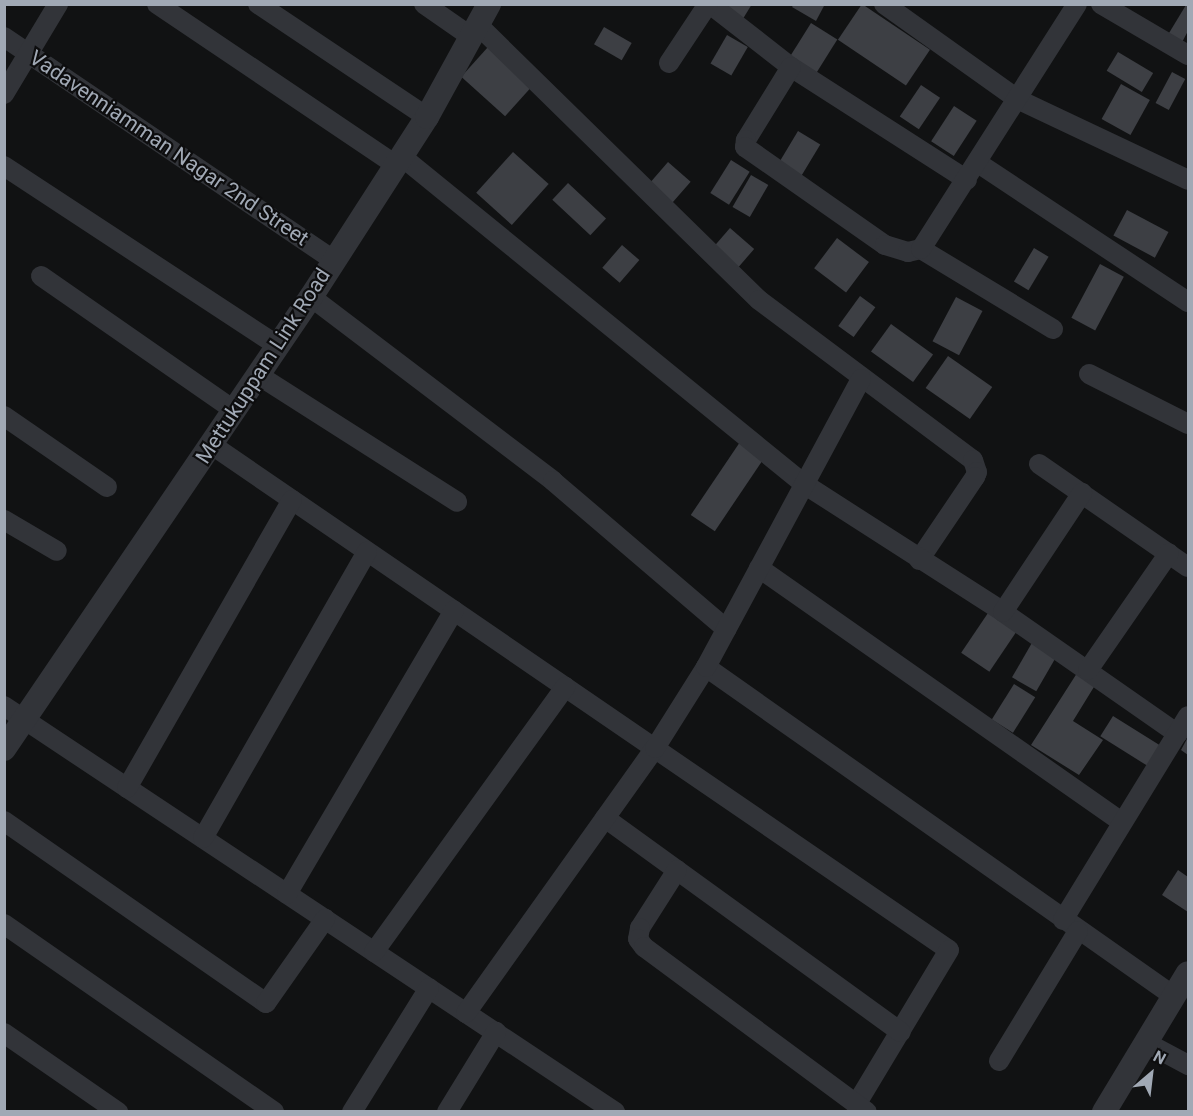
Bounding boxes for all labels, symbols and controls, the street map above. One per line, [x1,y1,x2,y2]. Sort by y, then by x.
street label: Vadavenniamman Nagar 2nd Street [25,45,313,251]
street label: Mettukuppam Link Road [190,264,336,468]
north arrow [1121,1044,1181,1104]
text: N [1150,1047,1169,1069]

